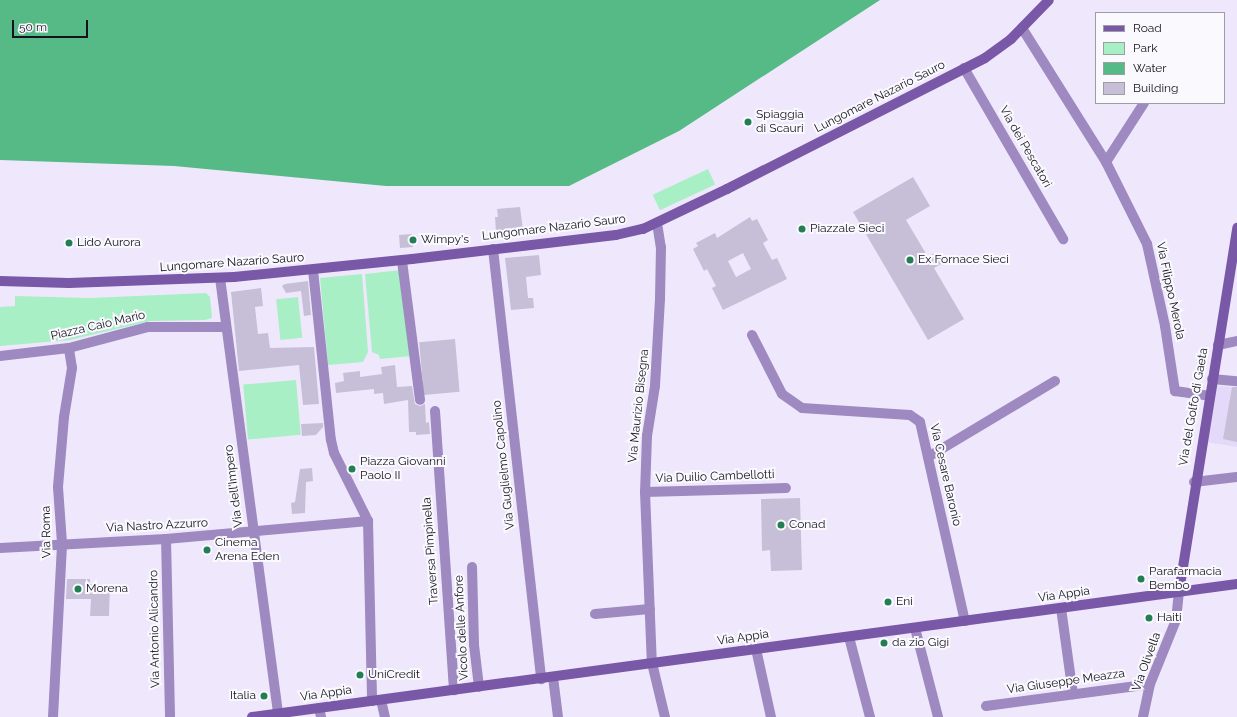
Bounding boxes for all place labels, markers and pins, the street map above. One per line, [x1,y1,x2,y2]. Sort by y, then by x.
place label: Spiaggia di Scauri [756,108,804,136]
marker: Spiaggia di Scauri [743,117,753,127]
place label: Piazzale Sieci [810,222,884,236]
marker: Piazzale Sieci [797,224,807,234]
place label: Wimpy's [421,233,469,247]
marker: Wimpy's [408,235,418,245]
place label: Lido Aurora [77,236,141,250]
marker: Lido Aurora [64,238,74,248]
place label: Ex Fornace Sieci [918,253,1009,267]
marker: Ex Fornace Sieci [905,255,915,265]
place label: Piazza Giovanni Paolo II [360,455,446,483]
marker: Piazza Giovanni Paolo II [347,464,357,474]
place label: Conad [789,518,825,532]
marker: Conad [776,520,786,530]
place label: Cinema Arena Eden [215,536,279,564]
marker: Cinema Arena Eden [202,545,212,555]
place label: Parafarmacia Bembo [1149,565,1222,593]
marker: Parafarmacia Bembo [1136,574,1146,584]
place label: Morena [86,582,128,596]
marker: Morena [73,584,83,594]
place label: Eni [896,595,913,609]
marker: Eni [883,597,893,607]
place label: Haiti [1157,611,1182,625]
marker: Haiti [1144,613,1154,623]
place label: da zio Gigi [892,636,949,650]
marker: da zio Gigi [879,638,889,648]
place label: UniCredit [368,668,420,682]
marker: UniCredit [355,670,365,680]
place label: Italia [230,689,256,703]
marker: Italia [259,691,269,701]

